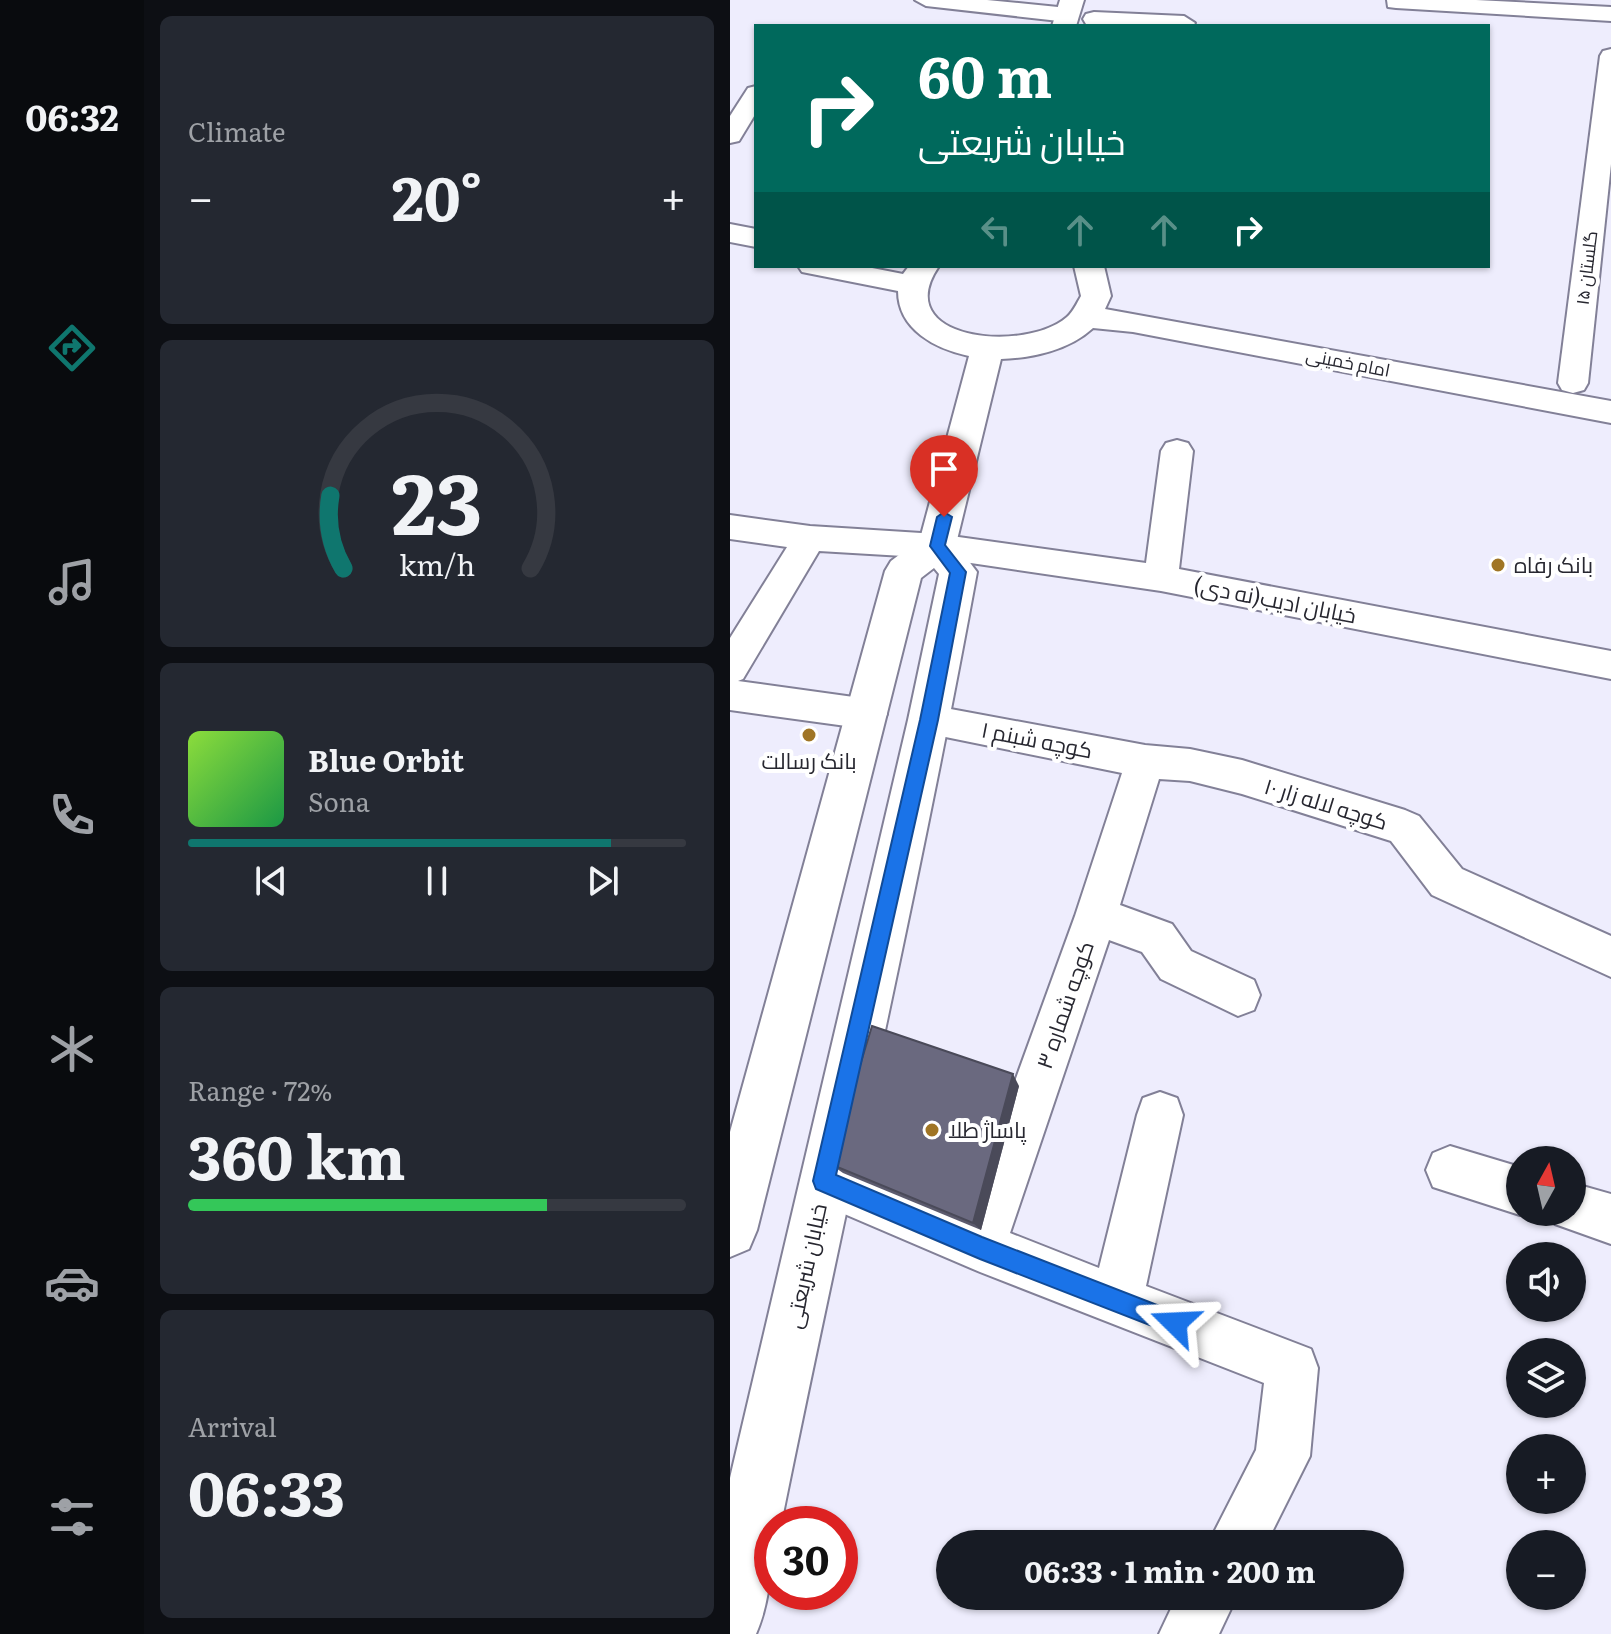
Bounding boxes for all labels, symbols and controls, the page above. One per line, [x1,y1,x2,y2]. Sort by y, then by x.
text: 60 m [918,32,1052,115]
icon: right [786,56,890,160]
text: 06:32 [25,89,119,142]
text: Climate [188,111,286,150]
text: خیابان شریعتی [918,113,1125,166]
text: 20° [392,150,482,239]
text: − [188,162,214,228]
text: + [660,162,686,228]
icon: left [974,208,1018,252]
icon: ahead [1058,208,1102,252]
icon: ahead [1142,208,1186,252]
icon: right [1226,208,1270,252]
street label: گلستان ۱۵ [1568,229,1603,307]
icon: directions [44,320,100,376]
street label: امام خمینی [1304,340,1393,383]
pin [910,435,978,517]
text: 23 [391,437,483,561]
icon: arrive [922,447,966,491]
text: km/h [399,543,475,586]
place label: بانک رفاه [1514,547,1593,580]
icon: music [44,554,100,610]
marker: بانک رفاه [1489,556,1507,574]
street label: خیابان ادیب(نه دی) [1191,567,1359,630]
street label: کوچه شبنم ۱ [979,712,1096,766]
marker: بانک رسالت [800,726,818,744]
text: Blue Orbit [308,737,464,781]
place label: بانک رسالت [761,743,857,776]
street label: کوچه لاله زار ۱۰ [1261,768,1392,837]
text: Sona [308,781,370,820]
icon: phone [44,787,100,843]
icon: previous [249,859,293,903]
icon: pause [415,859,459,903]
icon: next [581,859,625,903]
street label: کوچه شماره ۳ [1026,936,1101,1073]
icon: climate [44,1021,100,1077]
text: Range · 72% [188,1070,332,1109]
text: 360 km [188,1109,405,1198]
place label: پاساژ طلا [948,1112,1026,1145]
marker: پاساژ طلا [923,1121,941,1139]
north arrow [1506,1146,1586,1226]
map controls [1506,1146,1586,1610]
street label: خیابان شریعتی [775,1200,834,1331]
button: sound [1506,1242,1586,1322]
icon: car [44,1255,100,1311]
position arrow [1133,1281,1217,1365]
button: layers [1506,1338,1586,1418]
text: Arrival [188,1406,277,1445]
button: + [1506,1434,1586,1514]
text: 06:33 [188,1445,345,1534]
icon: filters [44,1489,100,1545]
speed limit sign: 30 [754,1506,858,1610]
button: − [1506,1530,1586,1610]
text: 06:33 · 1 min · 200 m [1024,1548,1316,1592]

